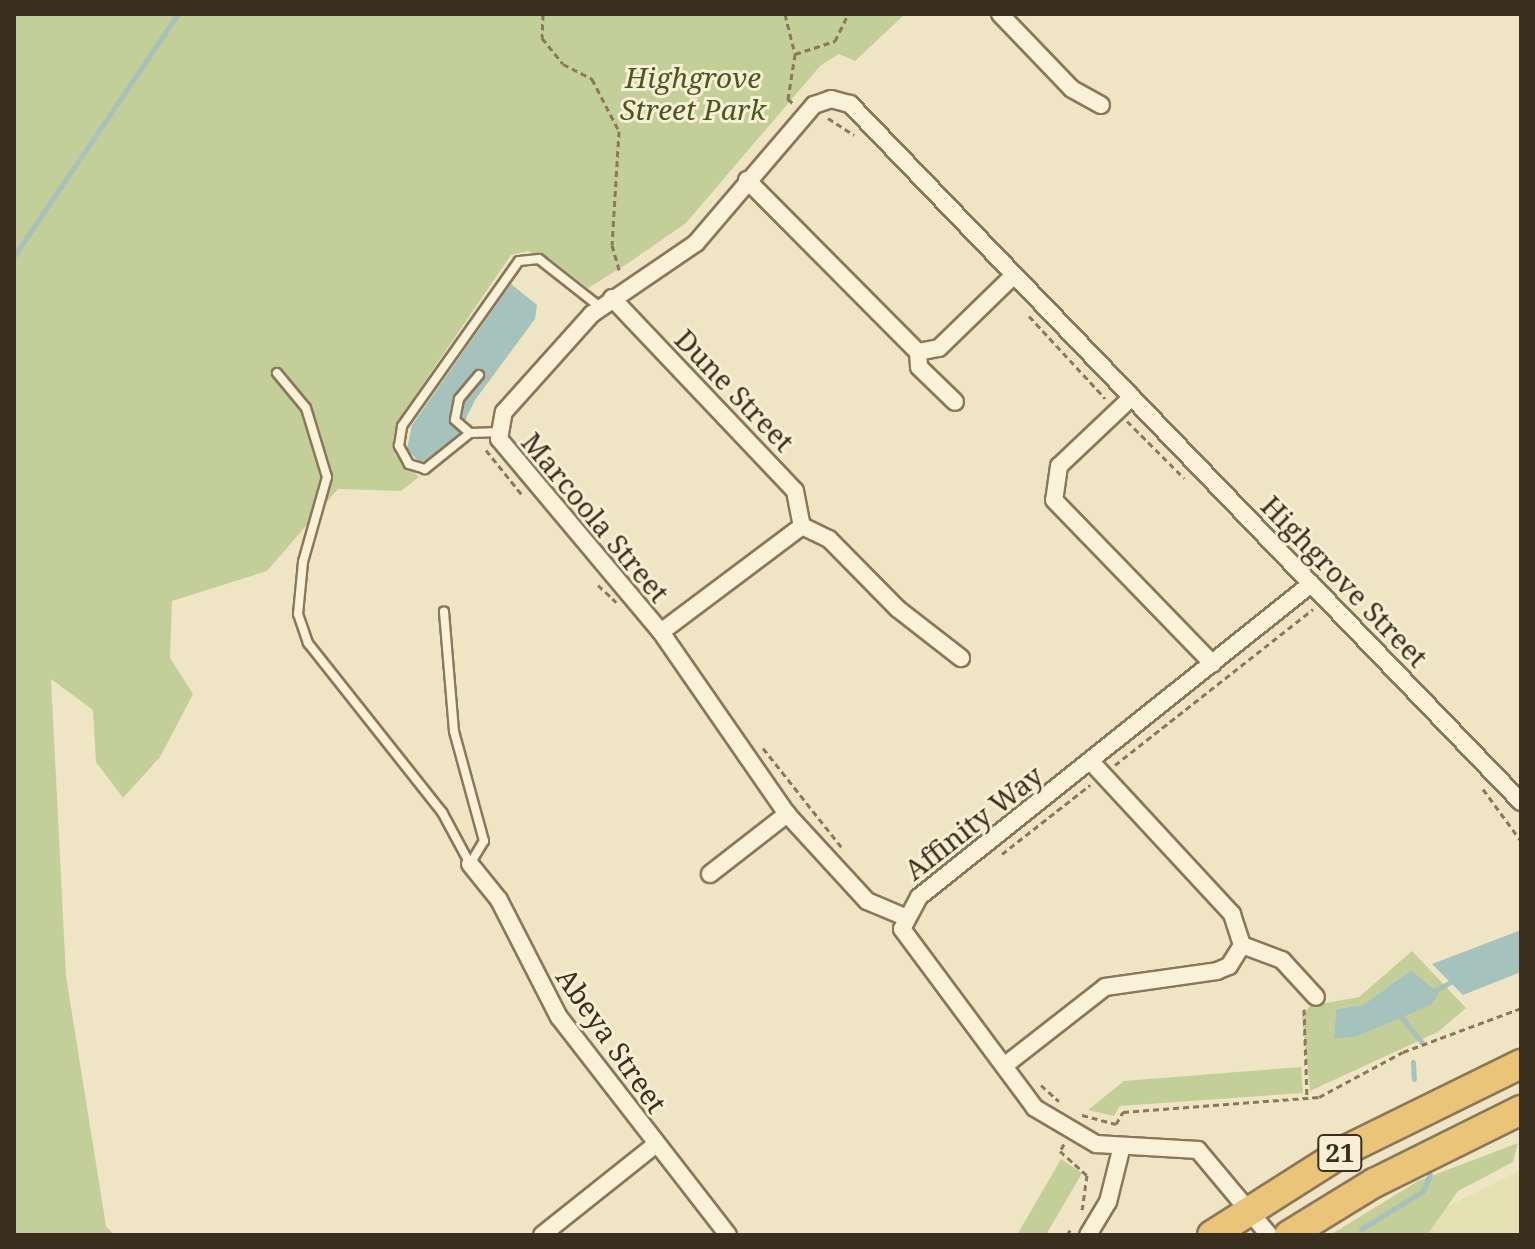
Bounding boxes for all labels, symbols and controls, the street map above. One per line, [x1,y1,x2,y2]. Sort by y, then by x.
park label: Highgrove Street Park [620,60,766,126]
street label: Dune Street [669,322,801,458]
street label: Marcoola Street [515,425,677,609]
street label: Highgrove Street [1255,488,1435,674]
street label: Affinity Way [897,758,1049,886]
street label: Abeya Street [550,961,674,1119]
road number: 21 [1316,1131,1364,1175]

